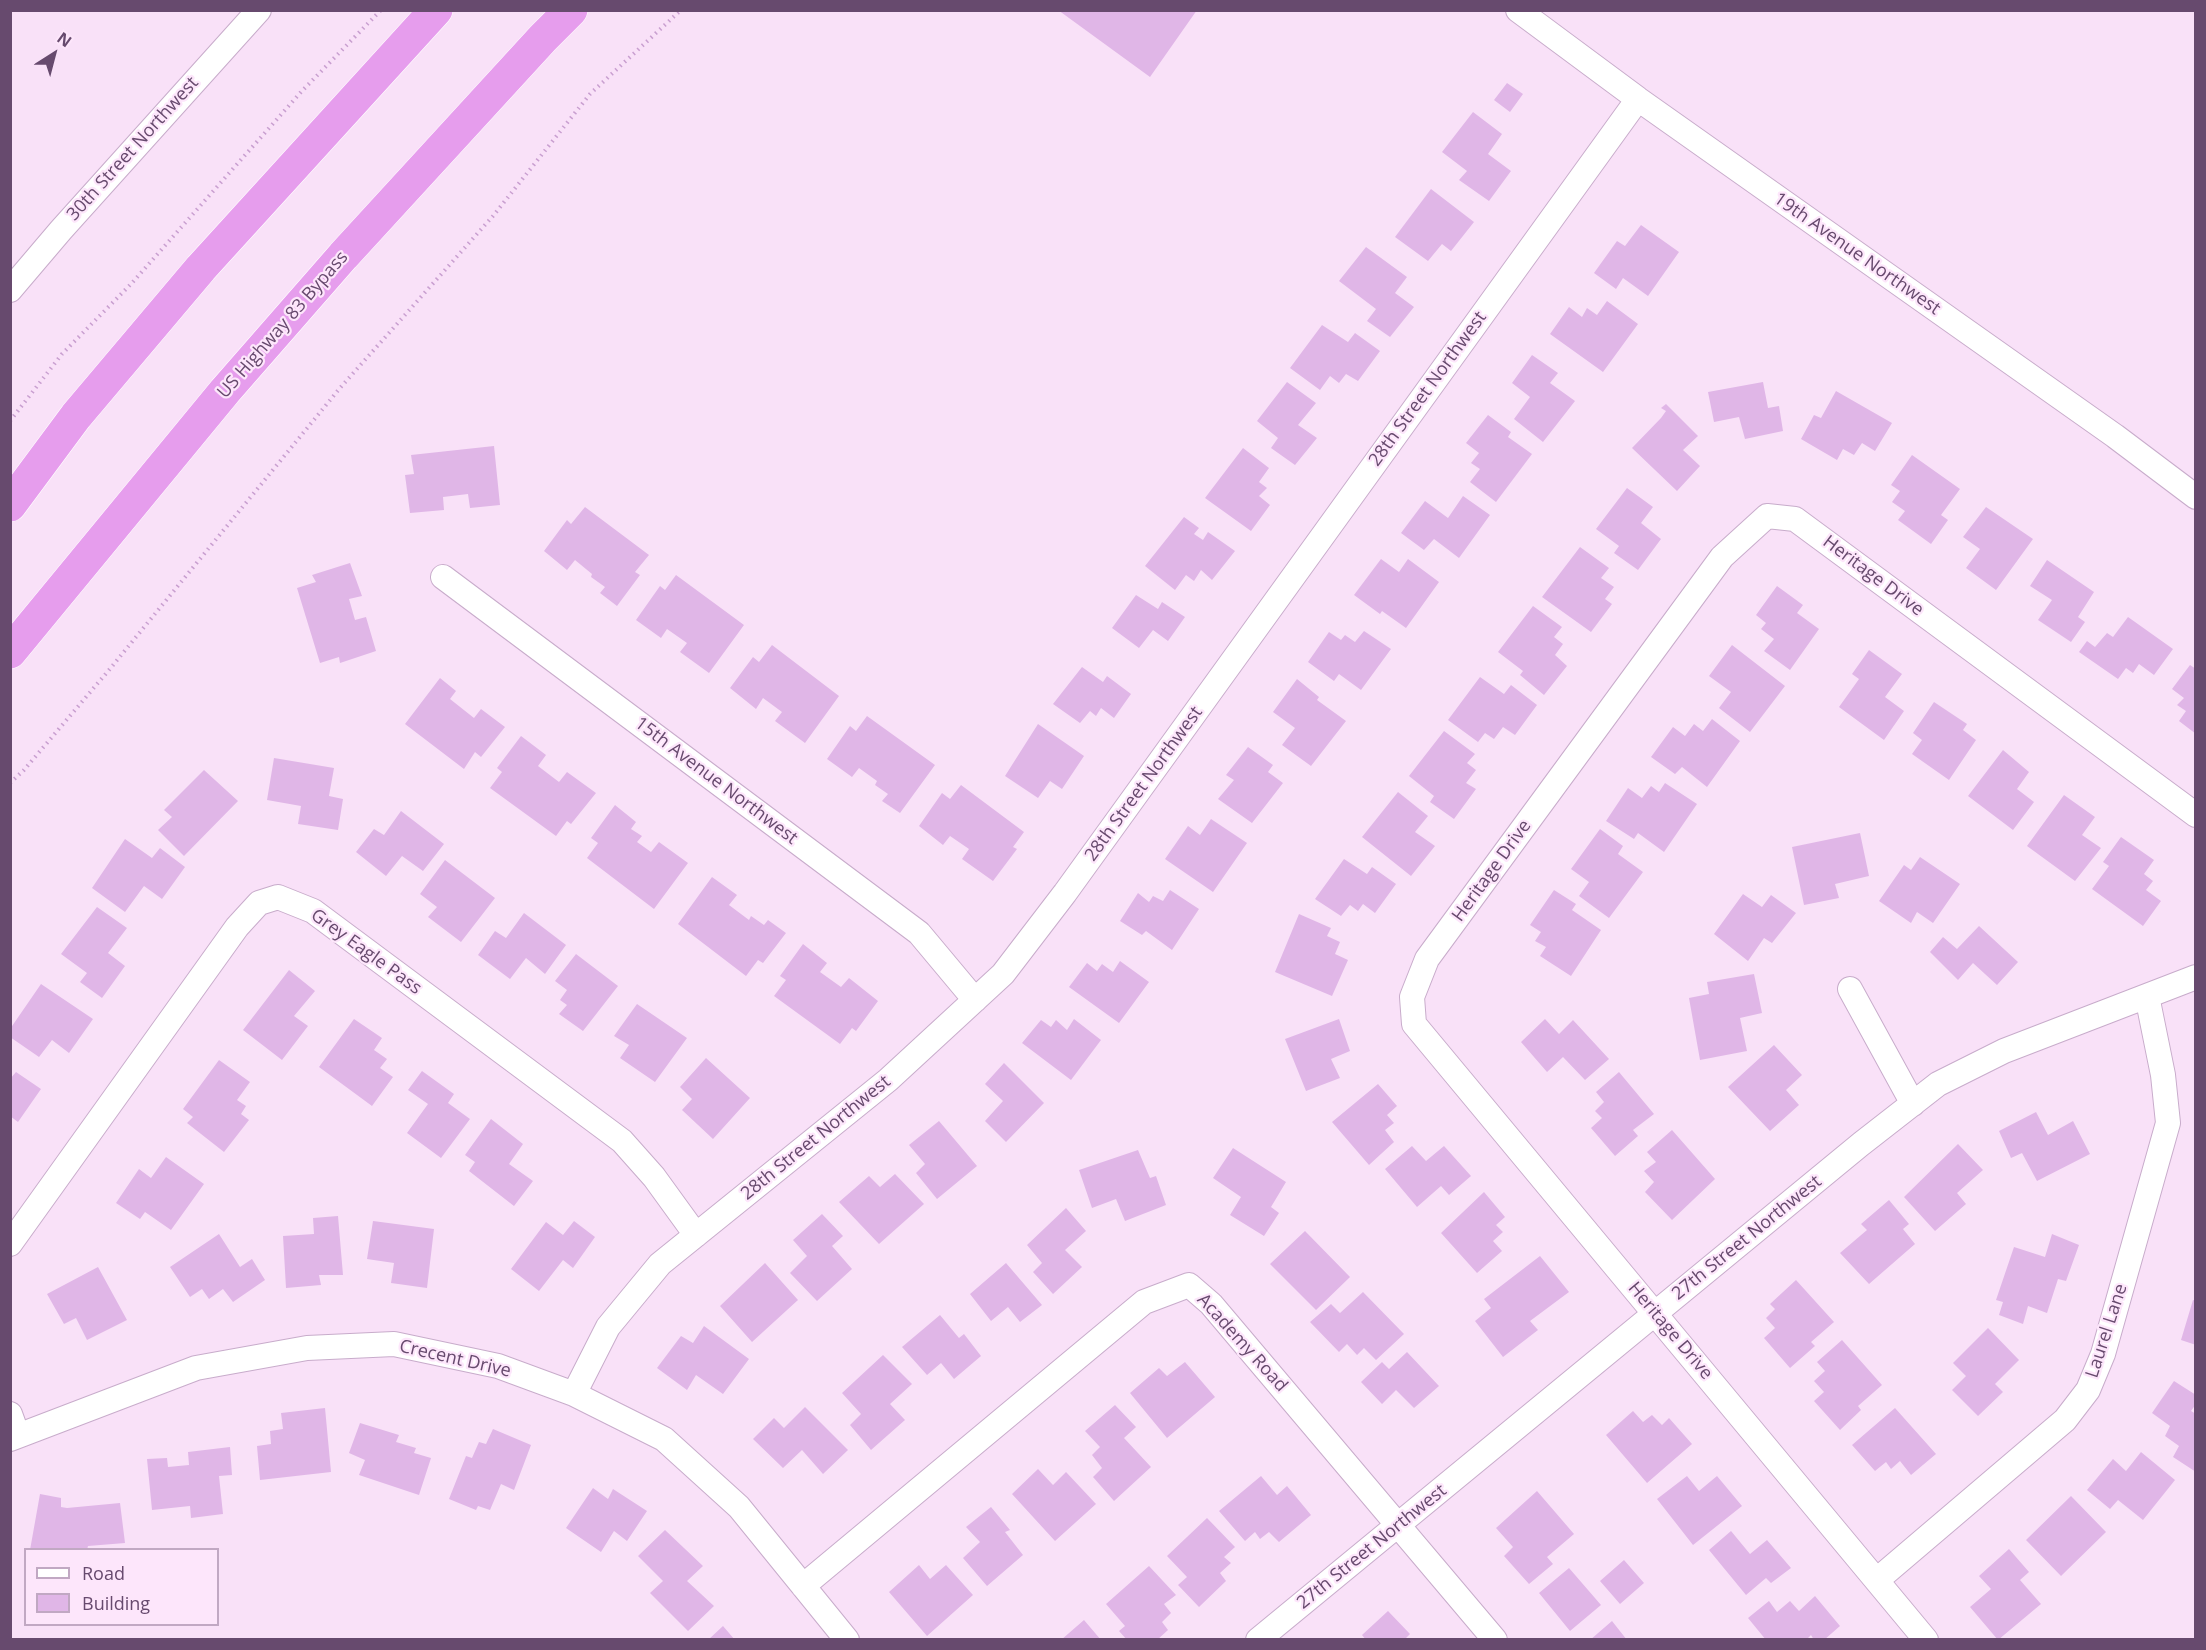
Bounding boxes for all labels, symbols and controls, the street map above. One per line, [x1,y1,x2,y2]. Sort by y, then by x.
north arrow [24,24,84,84]
text: N [53,27,76,52]
street label: 30th Street Northwest [63,73,203,225]
street label: 19th Avenue Northwest [1770,188,1944,320]
street label: US Highway 83 Bypass [213,247,353,403]
street label: 28th Street Northwest [1365,307,1491,471]
street label: Heritage Drive [1818,531,1928,621]
street label: 28th Street Northwest [1081,702,1207,866]
street label: 15th Avenue Northwest [630,713,802,849]
street label: Heritage Drive [1448,816,1536,926]
street label: Grey Eagle Pass [307,905,425,999]
street label: 28th Street Northwest [737,1071,895,1205]
street label: 27th Street Northwest [1668,1171,1826,1305]
street label: Heritage Drive [1623,1278,1717,1384]
street label: Laurel Lane [2082,1281,2132,1381]
street label: Academy Road [1192,1290,1292,1396]
street label: Crecent Drive [397,1336,513,1382]
street label: 27th Street Northwest [1293,1480,1451,1614]
legend [24,1548,219,1626]
text: Road [82,1561,125,1585]
text: Building [82,1591,150,1615]

